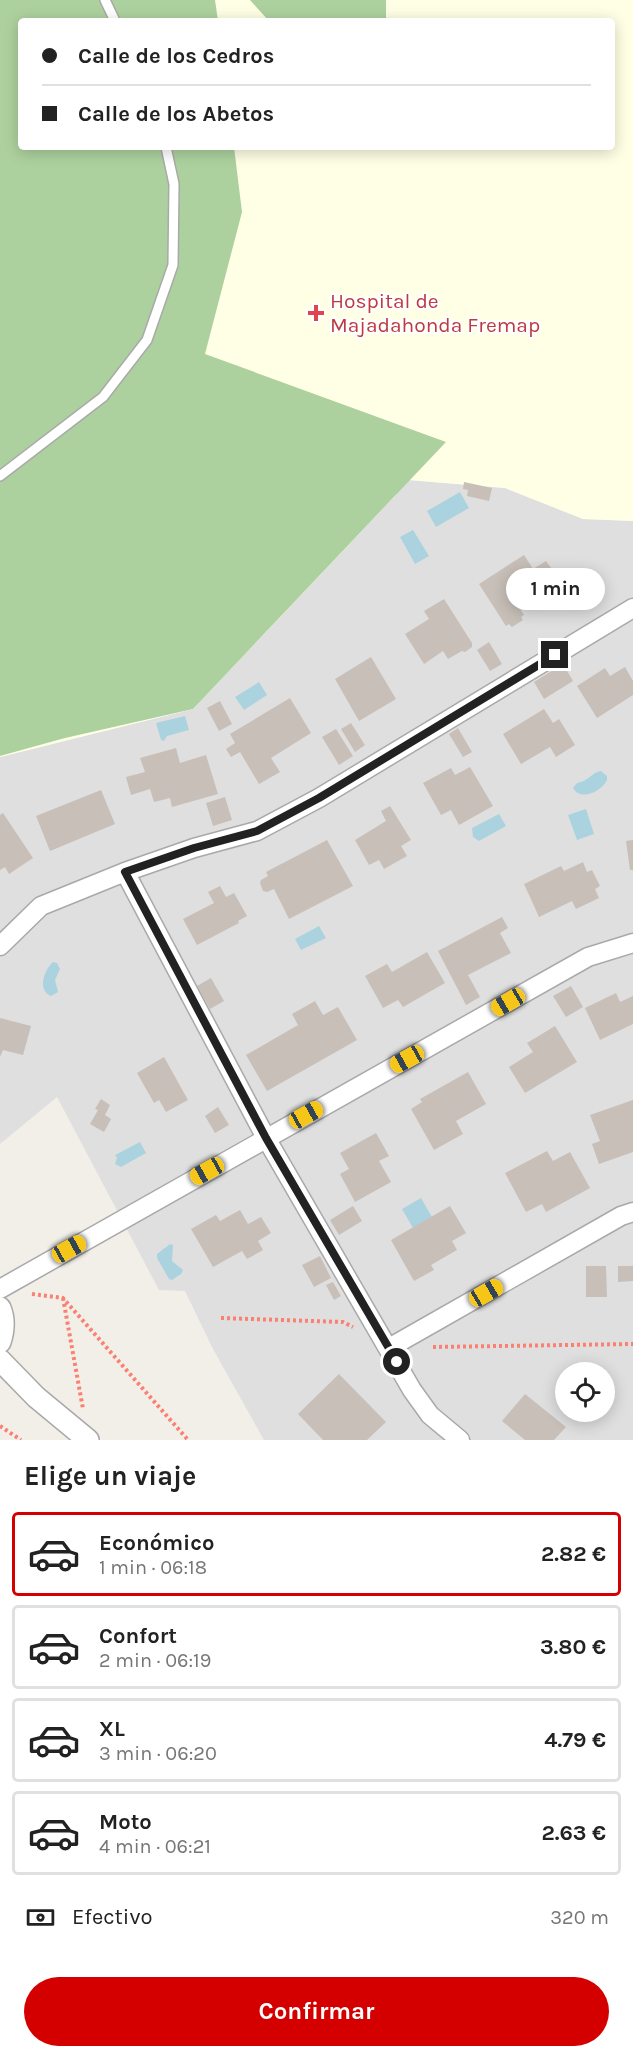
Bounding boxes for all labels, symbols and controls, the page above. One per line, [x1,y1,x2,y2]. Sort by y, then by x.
text: Calle de los Cedros [78,43,274,69]
text: Calle de los Abetos [78,101,274,127]
place label: Hospital de Majadahonda Fremap [330,289,540,337]
marker: Hospital de Majadahonda Fremap [307,304,325,322]
callout: 1 min [506,568,604,610]
text: 1 min [530,577,581,600]
route end [541,641,568,668]
car [488,985,528,1019]
car [387,1042,427,1076]
car [286,1098,326,1132]
car [187,1154,227,1188]
car [49,1232,89,1266]
car [466,1276,506,1310]
route start [383,1348,410,1375]
map controls [555,1362,615,1422]
button: locate [555,1362,615,1422]
text: Elige un viaje [24,1460,196,1492]
icon: car [27,1527,81,1581]
text: Económico [99,1530,214,1556]
text: 2.82 € [541,1541,606,1567]
text: 1 min · 06:18 [99,1556,207,1579]
icon: car [27,1620,81,1674]
text: Confort [99,1623,177,1649]
text: 3.80 € [540,1634,606,1660]
text: 2 min · 06:19 [99,1649,211,1672]
icon: car [27,1713,81,1767]
text: XL [99,1716,125,1742]
text: 4.79 € [544,1727,606,1753]
text: 3 min · 06:20 [99,1742,217,1765]
icon: car [27,1806,81,1860]
text: Moto [99,1809,152,1835]
text: 2.63 € [541,1820,606,1846]
text: 4 min · 06:21 [99,1835,211,1858]
icon: cash [24,1901,57,1934]
text: Efectivo [72,1904,152,1930]
text: 320 m [550,1906,609,1929]
button: Confirmar [24,1977,609,2046]

